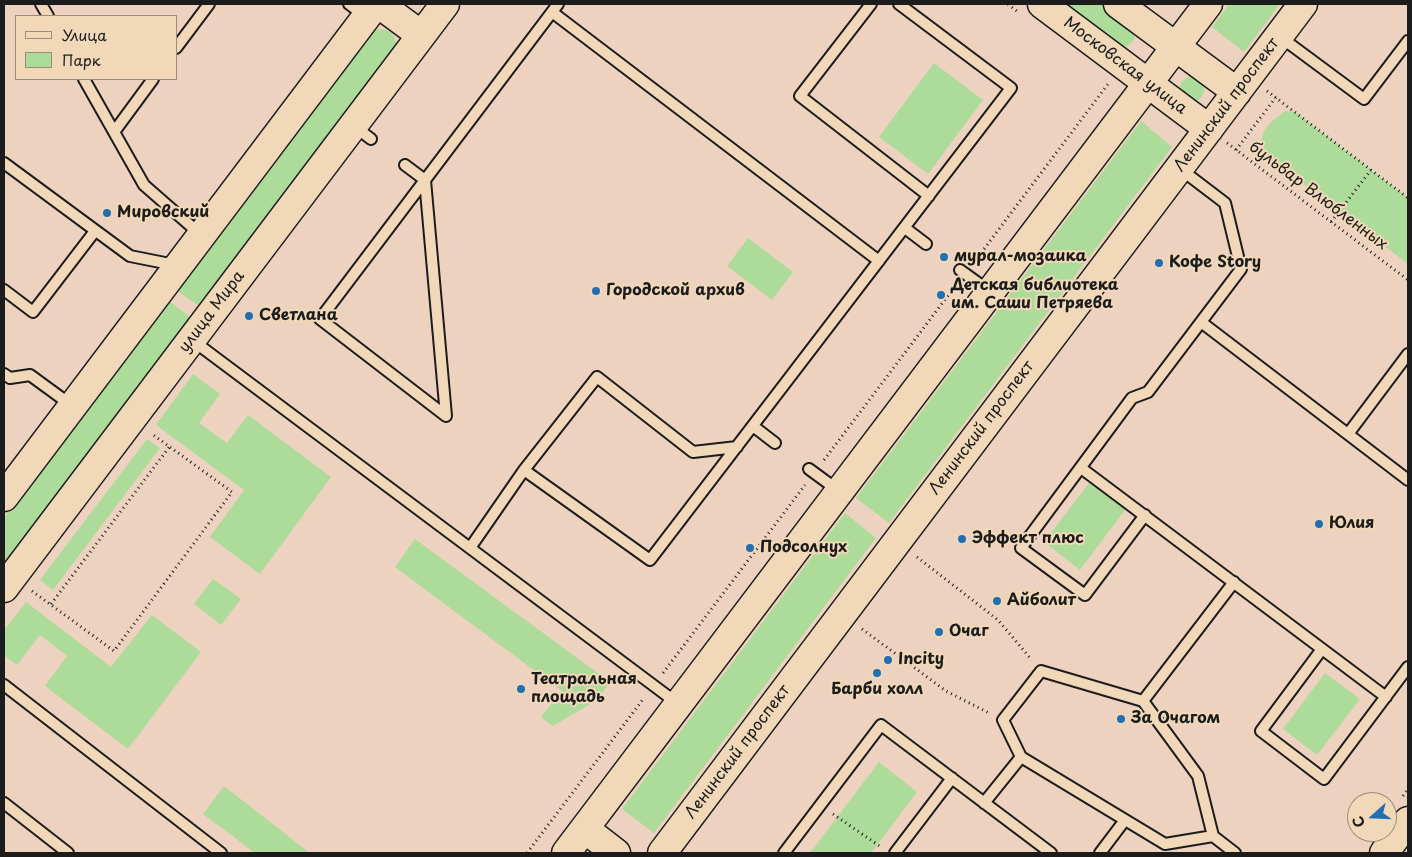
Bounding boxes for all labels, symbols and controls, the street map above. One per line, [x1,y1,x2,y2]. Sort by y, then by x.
street label: Московская улица [1060,13,1190,119]
legend [15,15,178,80]
text: Улица [62,23,107,46]
street label: Ленинский проспект [1170,34,1284,176]
text: Парк [62,48,101,71]
street label: бульвар Влюбленных [1245,138,1391,254]
place label: Мировский [117,203,209,223]
marker: Мировский [101,207,113,219]
place label: мурал-мозаика [954,247,1087,267]
marker: мурал-мозаика [938,251,950,263]
place label: Кофе Story [1169,253,1261,273]
marker: Кофе Story [1153,257,1165,269]
street label: улица Мира [175,267,249,357]
place label: Детская библиотека им. Саши Петряева [951,276,1119,314]
place label: Городской архив [606,281,745,301]
marker: Городской архив [590,285,602,297]
marker: Детская библиотека им. Саши Петряева [935,289,947,301]
place label: Светлана [259,306,338,326]
marker: Светлана [243,310,255,322]
street label: Ленинский проспект [925,357,1039,499]
place label: Юлия [1329,514,1374,534]
marker: Юлия [1313,518,1325,530]
place label: Эффект плюс [972,529,1084,549]
marker: Эффект плюс [956,533,968,545]
place label: Подсолнух [760,538,847,558]
marker: Подсолнух [744,542,756,554]
place label: Айболит [1007,591,1076,611]
marker: Айболит [991,595,1003,607]
place label: Очаг [949,622,989,642]
marker: Очаг [933,626,945,638]
place label: Incity [898,650,944,670]
marker: Incity [882,654,894,666]
marker: Барби холл [871,667,883,679]
place label: Театральная площадь [531,670,637,708]
place label: Барби холл [831,680,923,700]
street label: Ленинский проспект [681,681,795,823]
marker: Театральная площадь [515,683,527,695]
place label: За Очагом [1131,709,1220,729]
marker: За Очагом [1115,713,1127,725]
north arrow [1347,792,1397,842]
text: С [1347,813,1370,830]

